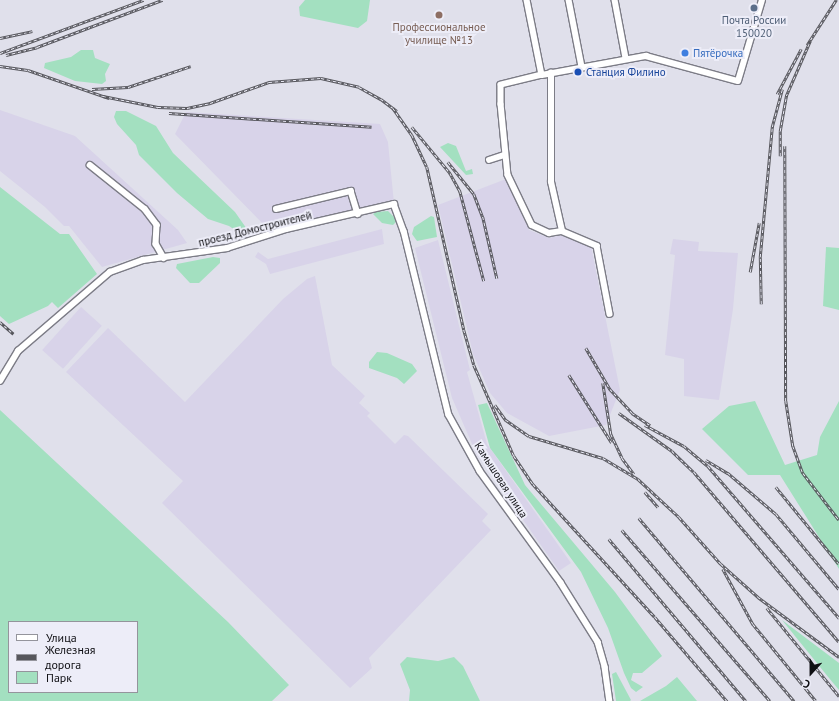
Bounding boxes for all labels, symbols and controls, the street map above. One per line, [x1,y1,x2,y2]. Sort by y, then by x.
marker: Почта России 150020 [749,3,759,13]
marker: Профессиональное училище №13 [434,10,444,20]
place label: Почта России 150020 [722,14,786,40]
place label: Профессиональное училище №13 [392,21,486,47]
place label: Пятёрочка [693,46,743,60]
marker: Пятёрочка [680,48,690,58]
place label: Станция Филино [586,65,666,79]
marker: Станция Филино [573,67,583,77]
street label: проезд Домостроителей [197,208,313,250]
street label: Камышовая улица [472,440,530,520]
legend [8,621,138,693]
text: Улица [46,630,77,645]
text: Железная дорога [45,642,96,672]
north arrow [791,653,831,693]
text: Парк [46,670,72,685]
text: С [801,677,812,692]

